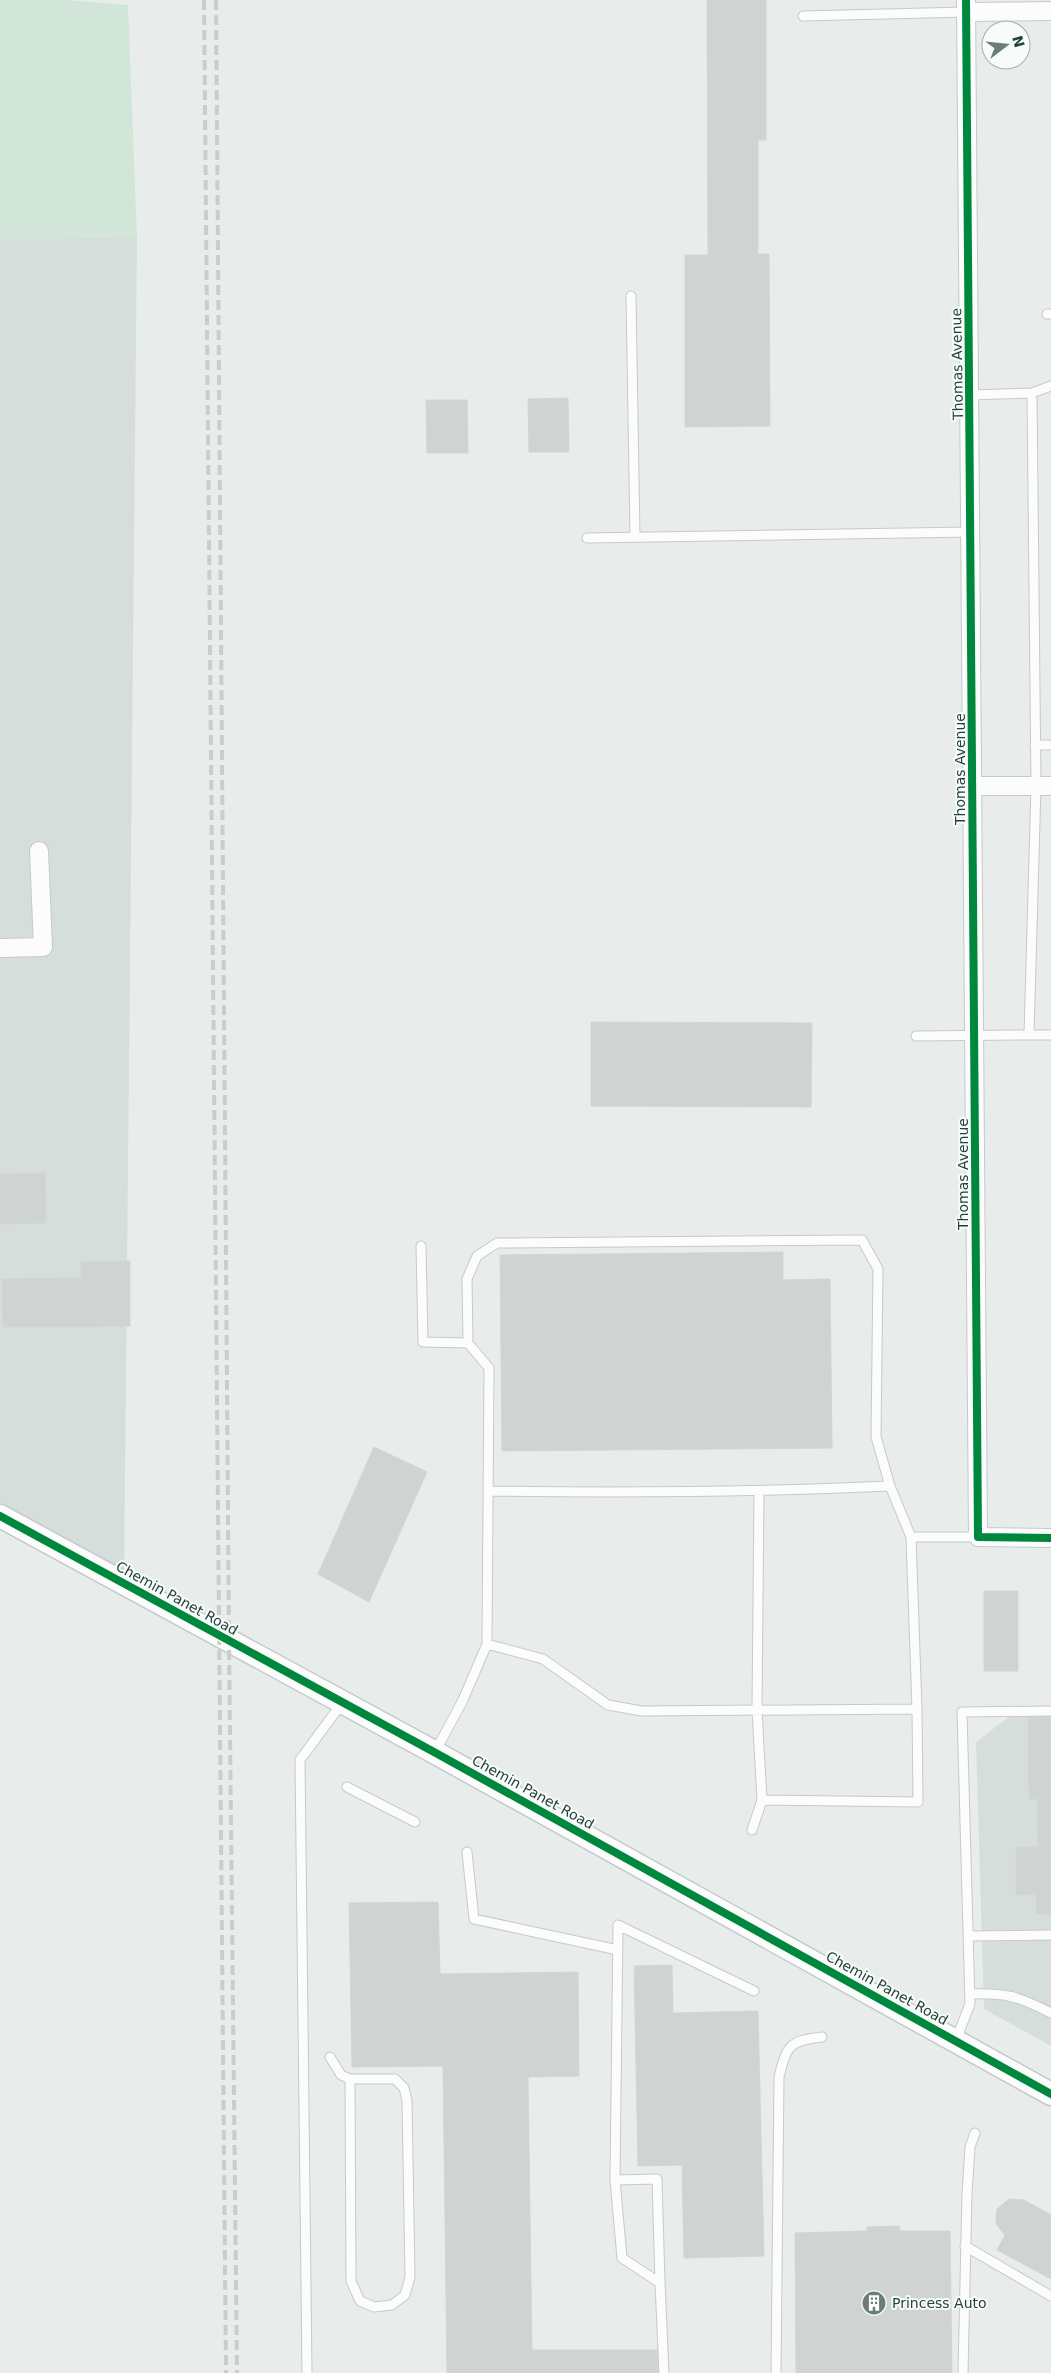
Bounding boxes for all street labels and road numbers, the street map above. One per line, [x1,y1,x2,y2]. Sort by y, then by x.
street label: Thomas Avenue [948,308,966,421]
street label: Thomas Avenue [952,713,968,826]
street label: Thomas Avenue [955,1118,971,1231]
street label: Chemin Panet Road [113,1558,241,1638]
street label: Chemin Panet Road [469,1752,597,1832]
street label: Chemin Panet Road [823,1948,951,2028]

